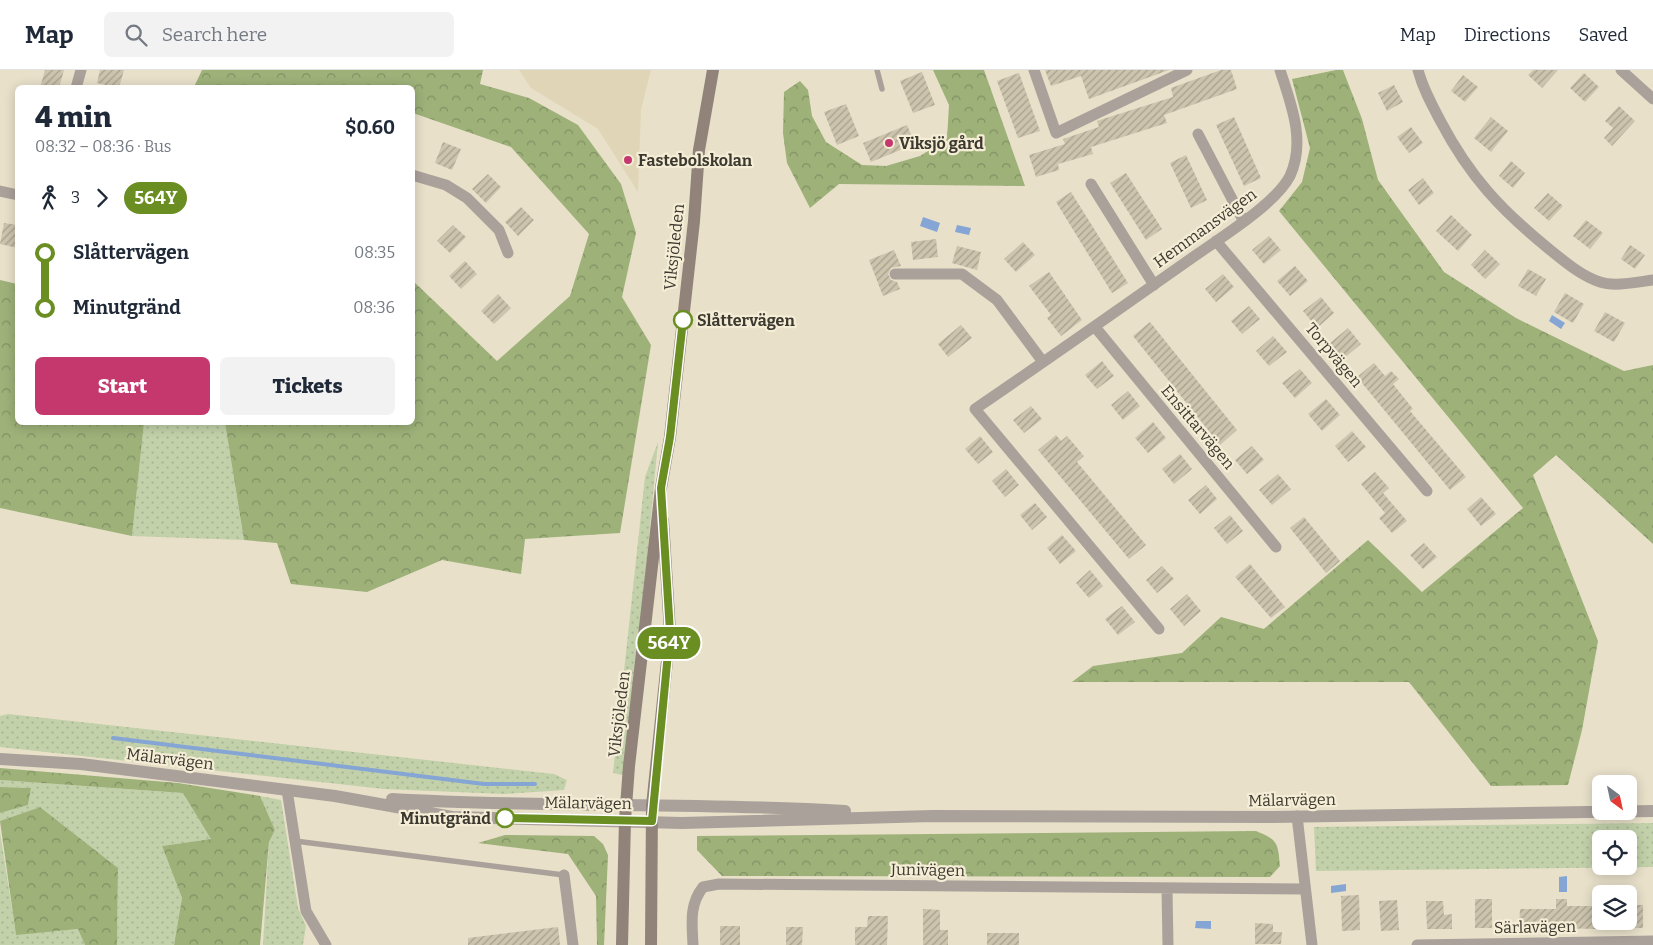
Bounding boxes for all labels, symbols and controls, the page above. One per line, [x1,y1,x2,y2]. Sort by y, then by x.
search box [104,12,454,57]
text: Map [25,21,74,49]
icon: search [122,21,150,49]
text: Search here [162,23,267,46]
text: Map [1400,24,1436,46]
text: Directions [1464,24,1551,46]
text: Saved [1579,24,1628,46]
text: 4 min [35,101,111,134]
text: $0.60 [345,116,395,139]
place label: Viksjö gård [899,134,984,153]
text: 08:32 – 08:36 · Bus [35,137,172,156]
marker: Viksjö gård [883,137,895,149]
place label: Fastebolskolan [638,151,753,170]
marker: Fastebolskolan [622,154,634,166]
icon: walk [35,184,63,212]
icon: forward [88,184,116,212]
street label: Hemmansvägen [1150,184,1260,272]
text: 564Y [134,187,177,209]
text: 3 [71,188,80,207]
street label: Viksjöleden [660,203,688,291]
text: Slåttervägen [73,241,189,264]
text: 08:35 [354,243,395,262]
text: Minutgränd [73,296,181,319]
text: 08:36 [353,298,395,317]
marker: Slåttervägen [673,310,693,330]
place label: Slåttervägen [697,311,795,330]
street label: Torpvägen [1302,319,1366,391]
button: Start [35,357,210,415]
button: Tickets [220,357,395,415]
street label: Ensittarvägen [1157,381,1239,473]
line badge: 564Y [634,627,704,659]
text: 564Y [647,632,691,654]
street label: Viksjöleden [604,670,634,758]
street label: Mälarvägen [125,744,215,774]
north arrow [1592,775,1638,820]
map controls [1592,775,1637,930]
street label: Mälarvägen [1248,790,1336,810]
street label: Mälarvägen [544,793,632,813]
marker: Minutgränd [495,808,515,828]
place label: Minutgränd [400,809,491,828]
button: locate [1592,830,1637,875]
street label: Junivägen [890,860,965,880]
button: layers [1592,885,1637,930]
street label: Särlavägen [1494,917,1576,937]

